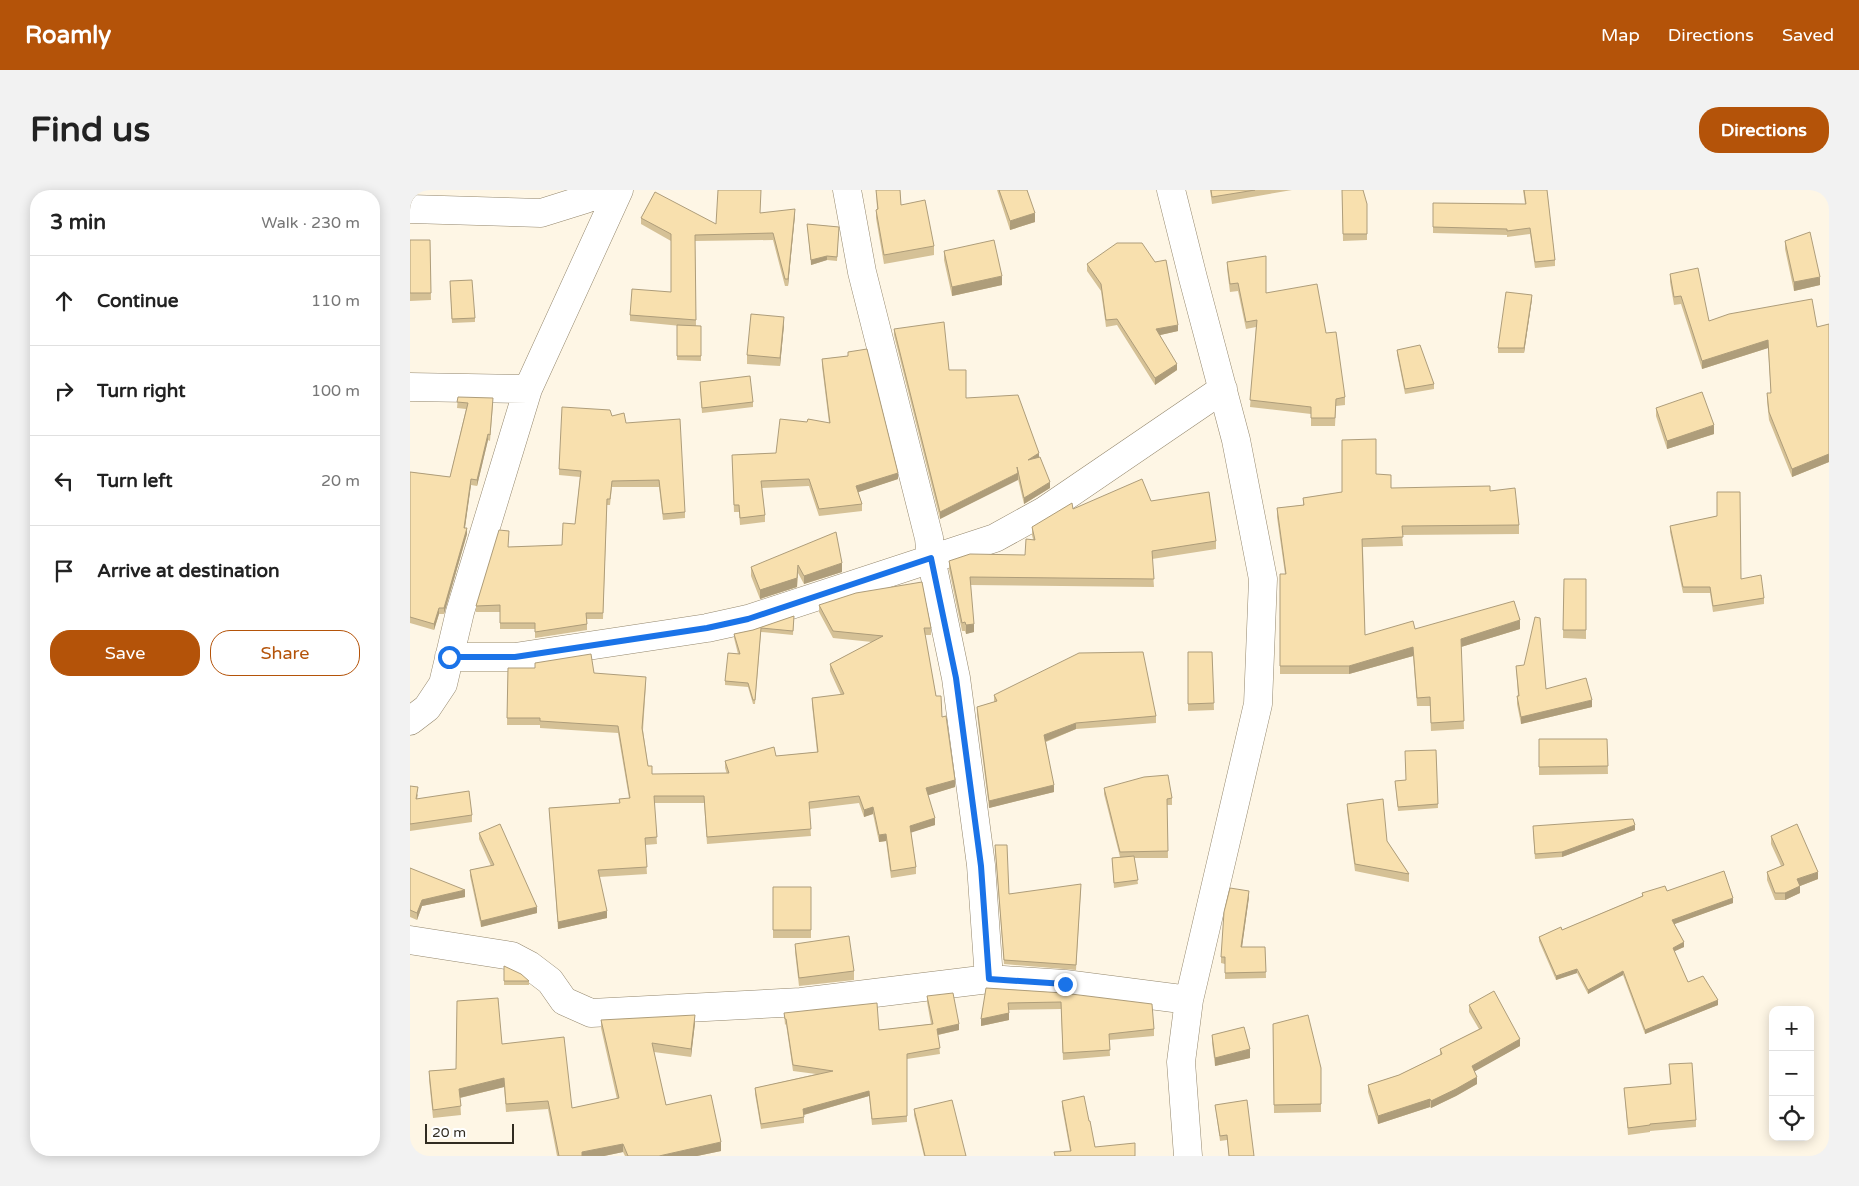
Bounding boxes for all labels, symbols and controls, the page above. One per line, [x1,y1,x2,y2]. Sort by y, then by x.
text: Roamly [25,21,111,50]
text: Map [1601,24,1640,46]
text: Directions [1668,24,1754,46]
text: Saved [1782,24,1834,46]
button: Directions [1699,107,1829,153]
text: Find us [30,109,150,151]
text: 3 min [50,210,106,235]
text: Walk · 230 m [261,213,360,233]
icon: ahead [50,287,78,315]
text: Continue [97,290,179,312]
text: 110 m [311,291,360,311]
icon: right [50,377,78,405]
text: Turn right [97,380,185,402]
text: 100 m [311,381,360,401]
icon: left [50,467,78,495]
text: Turn left [97,470,173,492]
text: 20 m [321,471,360,491]
icon: arrive [50,557,78,585]
text: Arrive at destination [97,560,280,582]
button: Save [50,630,200,676]
button: Share [210,630,360,676]
route start [438,646,461,669]
route end [1054,973,1077,996]
map controls [1769,1006,1814,1141]
button: + [1769,1006,1814,1051]
button: − [1769,1051,1814,1096]
button: locate [1769,1096,1814,1141]
scale bar [425,1121,514,1144]
text: 20 m [432,1124,466,1141]

